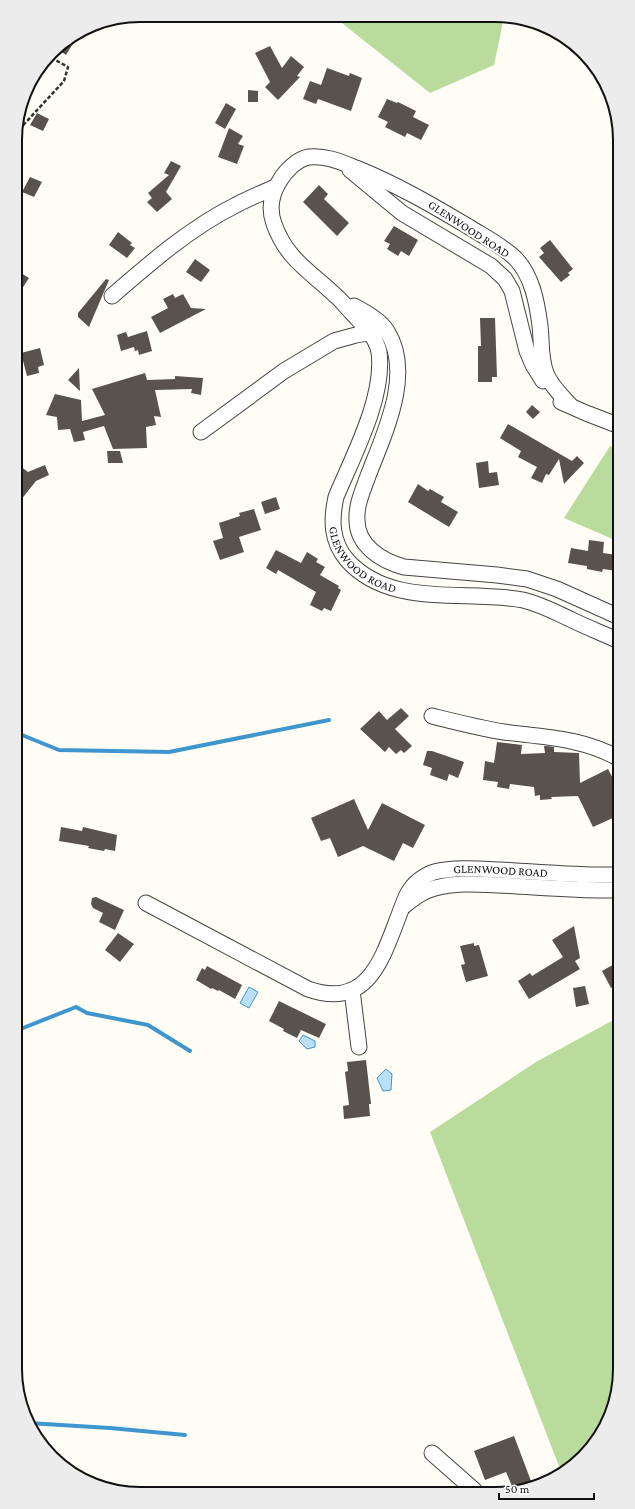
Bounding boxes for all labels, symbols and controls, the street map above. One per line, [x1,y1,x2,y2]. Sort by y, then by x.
street label: GLENWOOD ROAD [426,197,512,261]
street label: GLENWOOD ROAD [326,526,398,596]
street label: GLENWOOD ROAD [453,862,548,880]
scale bar [499,1475,594,1501]
text: 50 m [505,1482,530,1496]

